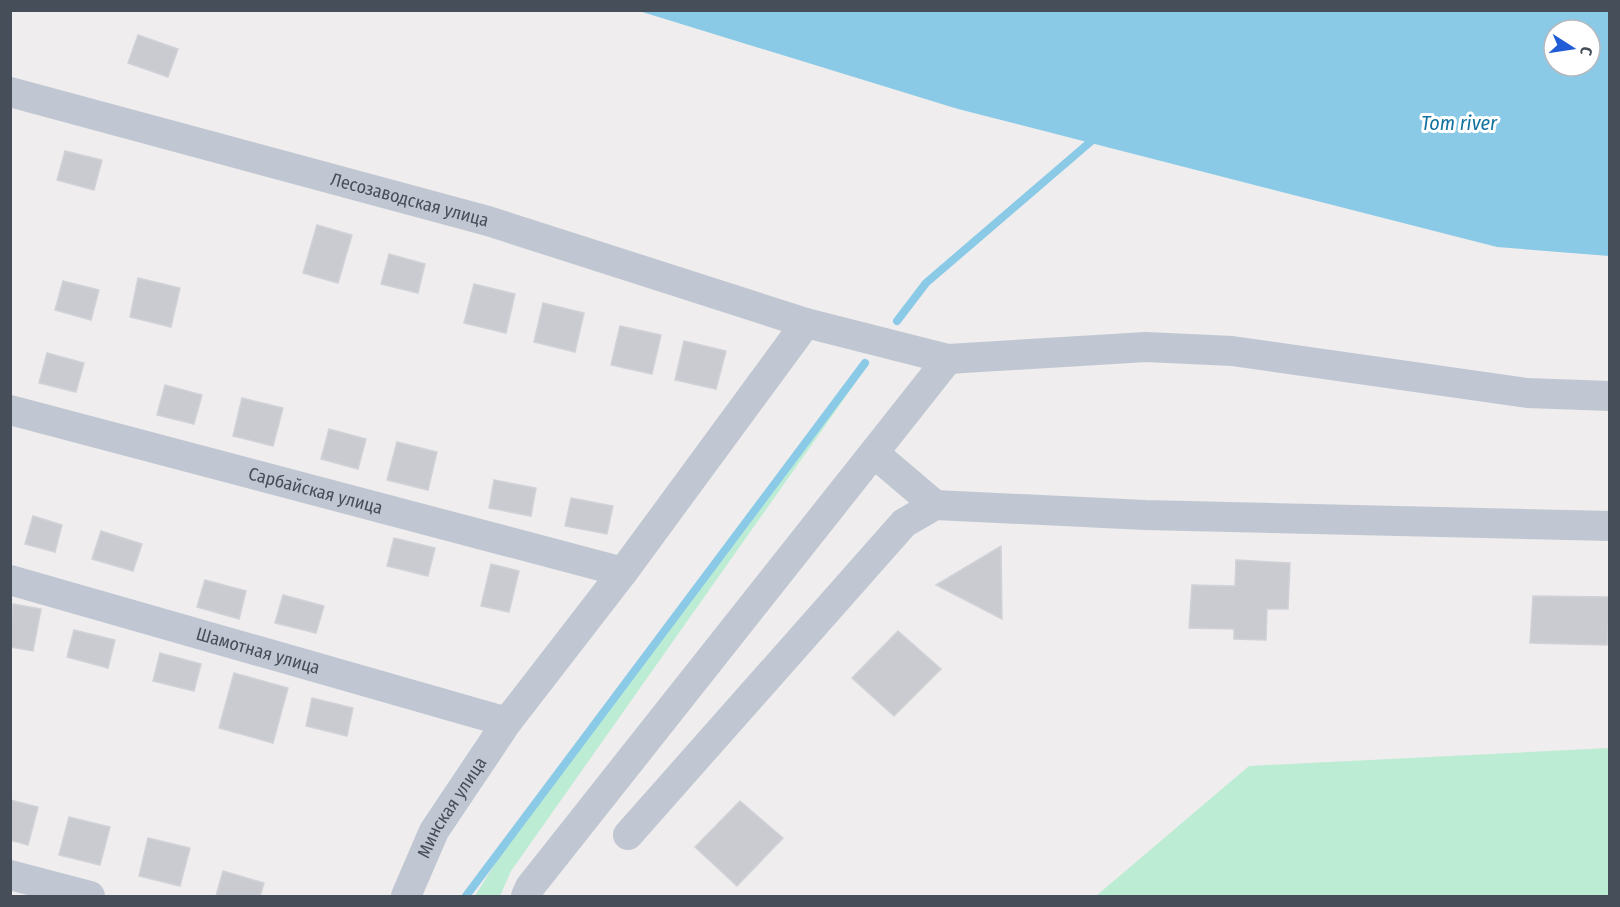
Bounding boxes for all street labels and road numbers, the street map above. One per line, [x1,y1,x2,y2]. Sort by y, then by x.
street label: Лесозаводская улица [328,168,491,232]
street label: Сарбайская улица [246,462,385,519]
street label: Шамотная улица [194,623,323,679]
street label: Минская улица [413,753,492,861]

